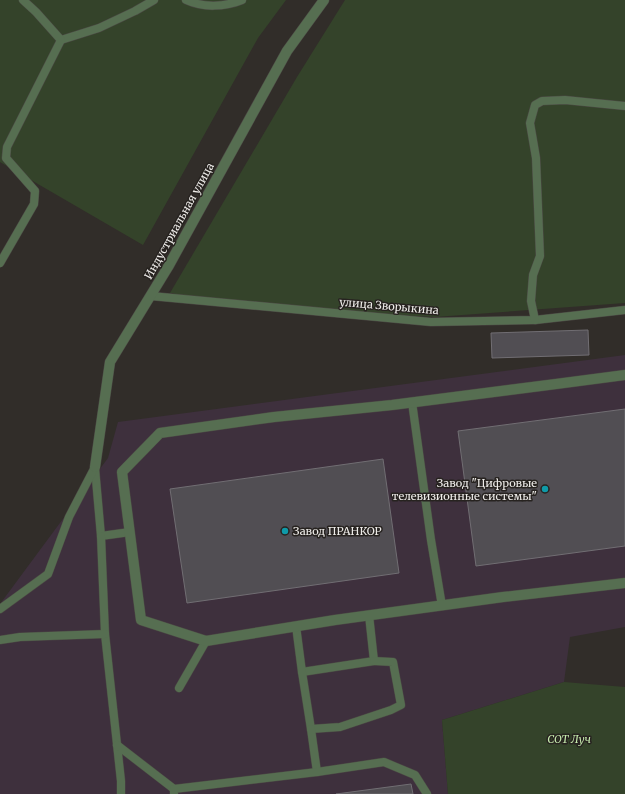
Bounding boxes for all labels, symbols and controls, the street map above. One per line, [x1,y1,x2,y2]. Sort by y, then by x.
street label: Индустриальная улица [141,160,217,282]
street label: улица Зворыкина [339,295,439,317]
place label: Завод "Цифровые телевизионные системы" [392,476,537,503]
marker: Завод "Цифровые телевизионные системы" [540,484,550,494]
place label: Завод ПРАНКОР [293,524,382,538]
marker: Завод ПРАНКОР [280,526,290,536]
park label: СОТ Луч [547,732,591,746]

